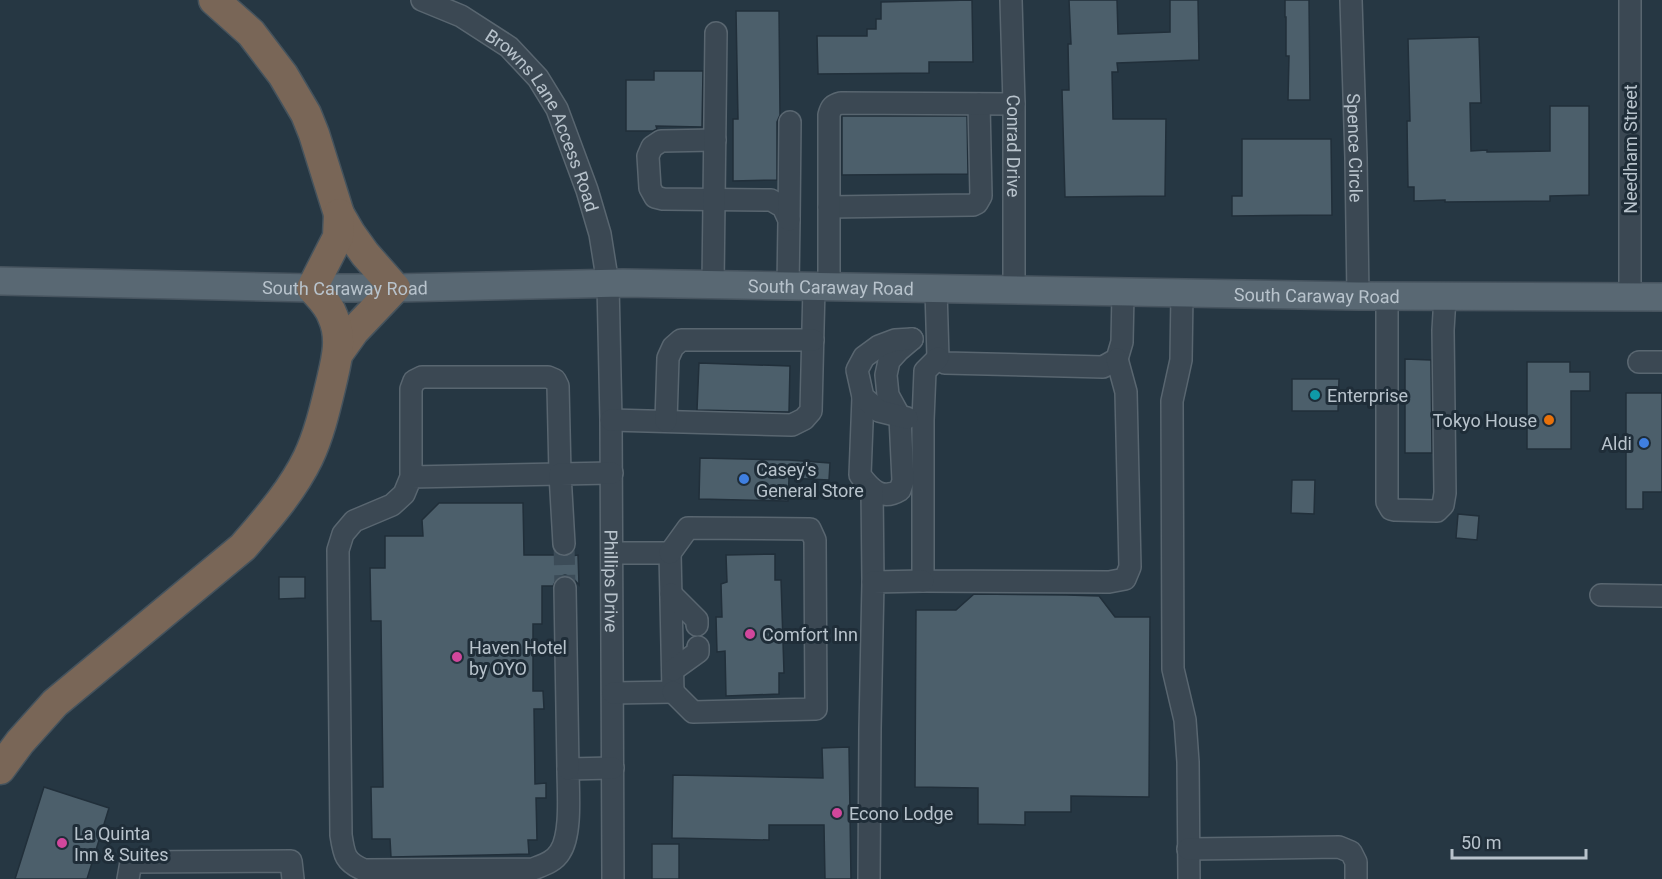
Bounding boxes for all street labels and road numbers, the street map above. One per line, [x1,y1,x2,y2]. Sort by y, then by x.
street label: Browns Lane Access Road [482,24,603,214]
street label: Needham Street [1620,84,1641,214]
street label: Spence Circle [1343,93,1367,203]
street label: Conrad Drive [1003,94,1025,197]
street label: South Caraway Road [748,275,914,299]
street label: South Caraway Road [262,276,428,299]
street label: South Caraway Road [1234,283,1400,307]
street label: Phillips Drive [601,529,622,633]

